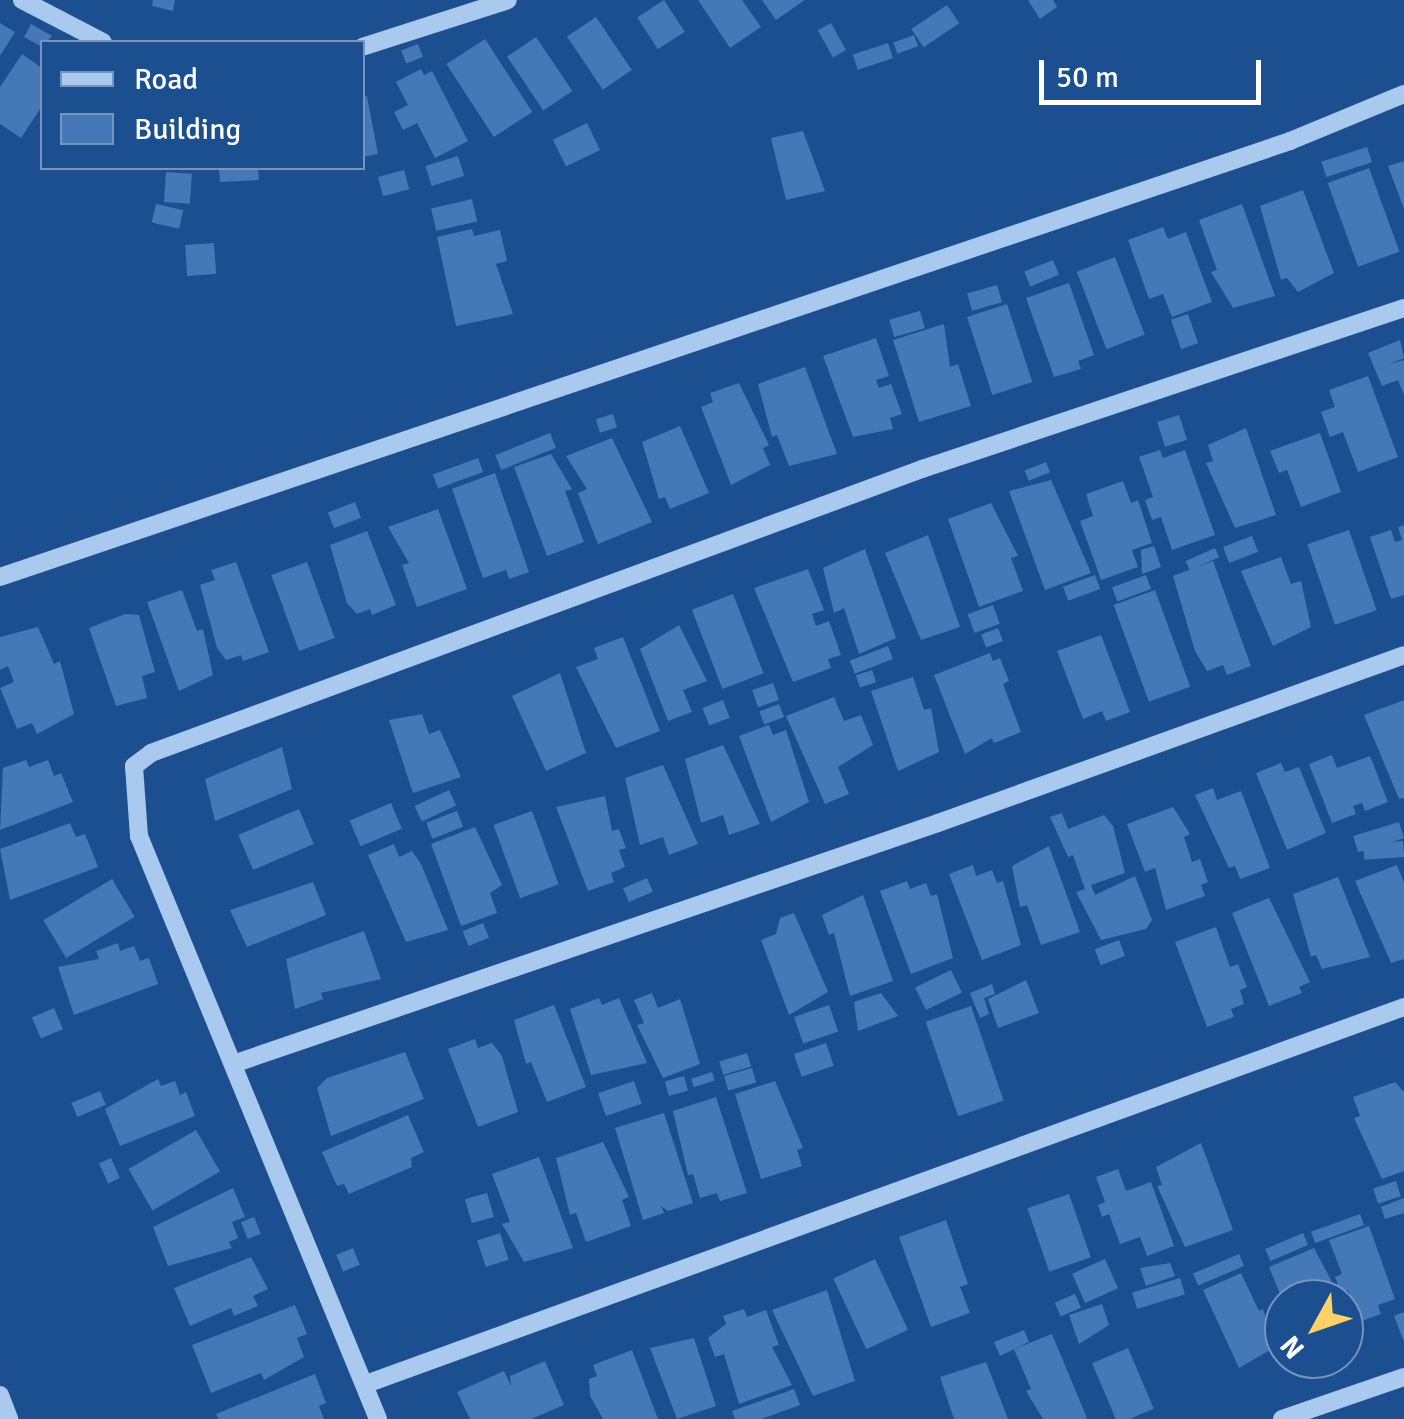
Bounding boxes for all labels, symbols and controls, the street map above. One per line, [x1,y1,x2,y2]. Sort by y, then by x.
legend [40,40,365,170]
scale bar [1044,40,1266,102]
text: 50 m [1056,59,1119,96]
text: Road [134,61,198,98]
text: Building [134,111,241,148]
north arrow [1264,1279,1364,1379]
text: N [1273,1329,1312,1365]

